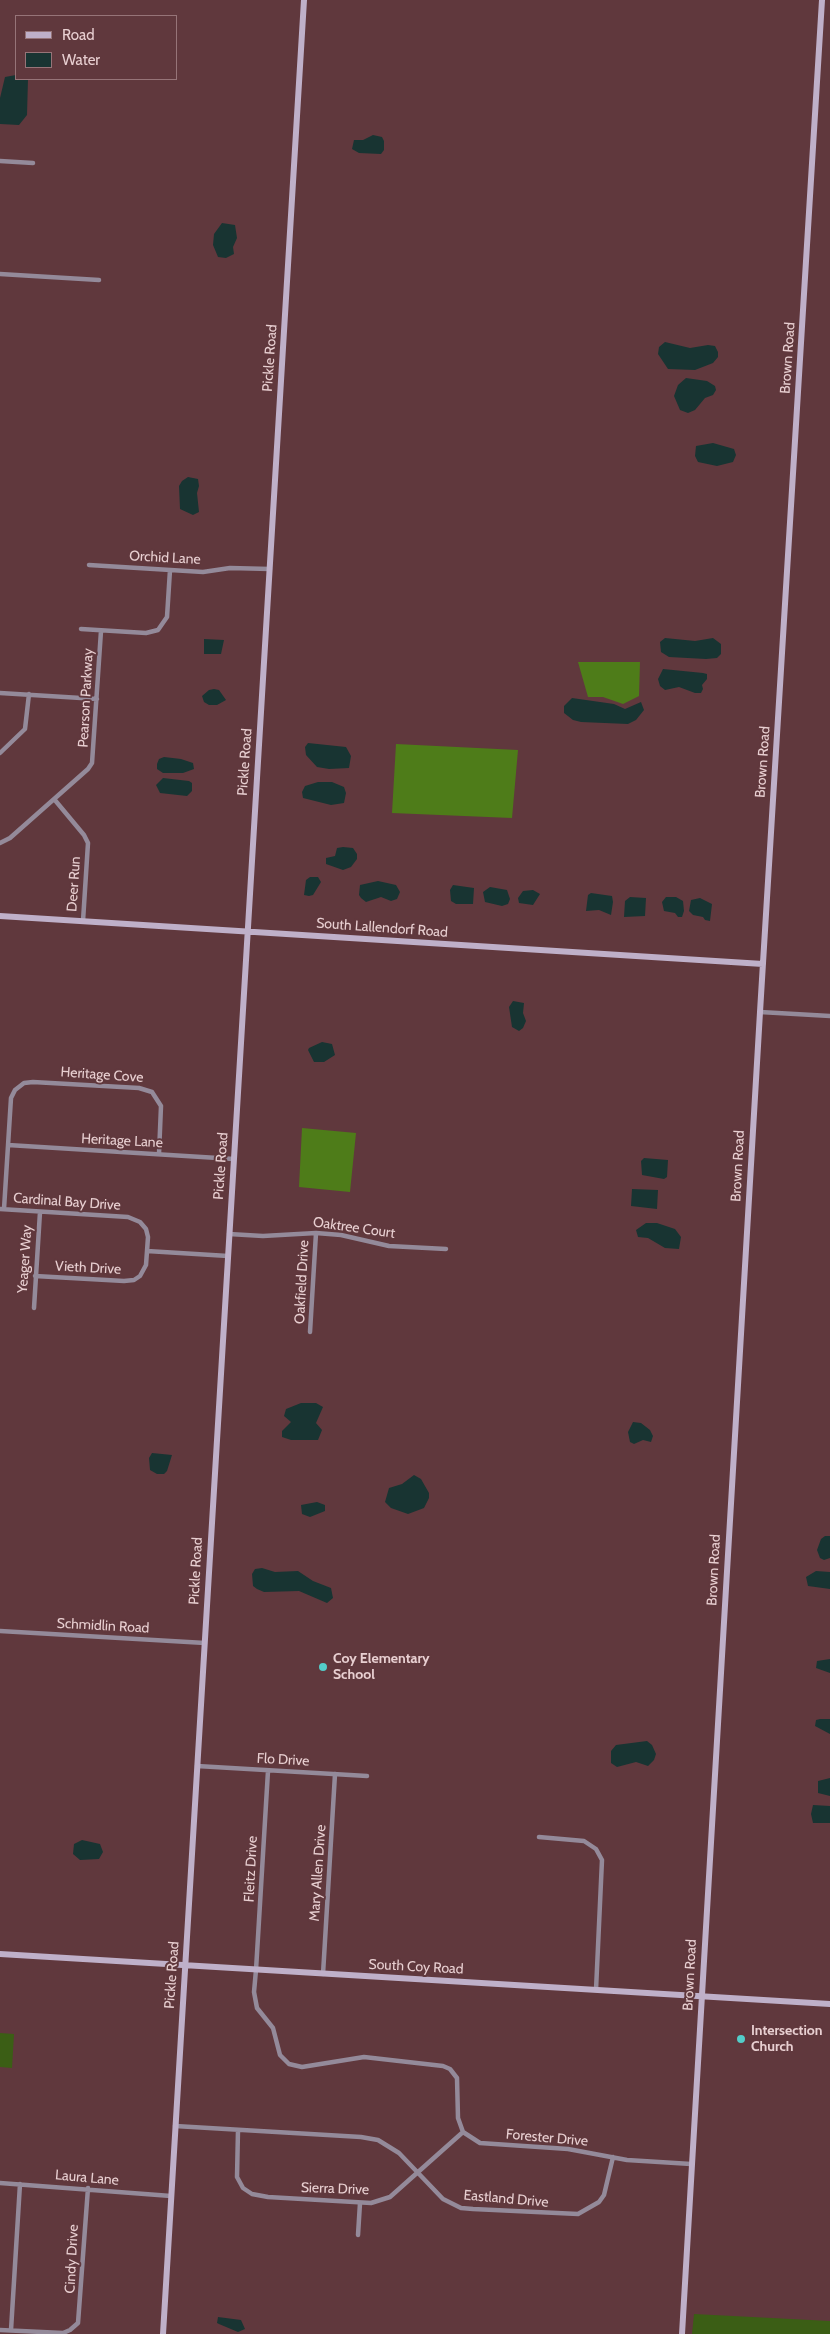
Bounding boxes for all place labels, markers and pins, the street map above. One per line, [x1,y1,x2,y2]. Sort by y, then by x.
place label: Coy Elementary School [333,1651,430,1684]
marker: Coy Elementary School [317,1661,329,1673]
place label: Intersection Church [751,2023,822,2056]
marker: Intersection Church [735,2033,747,2045]

